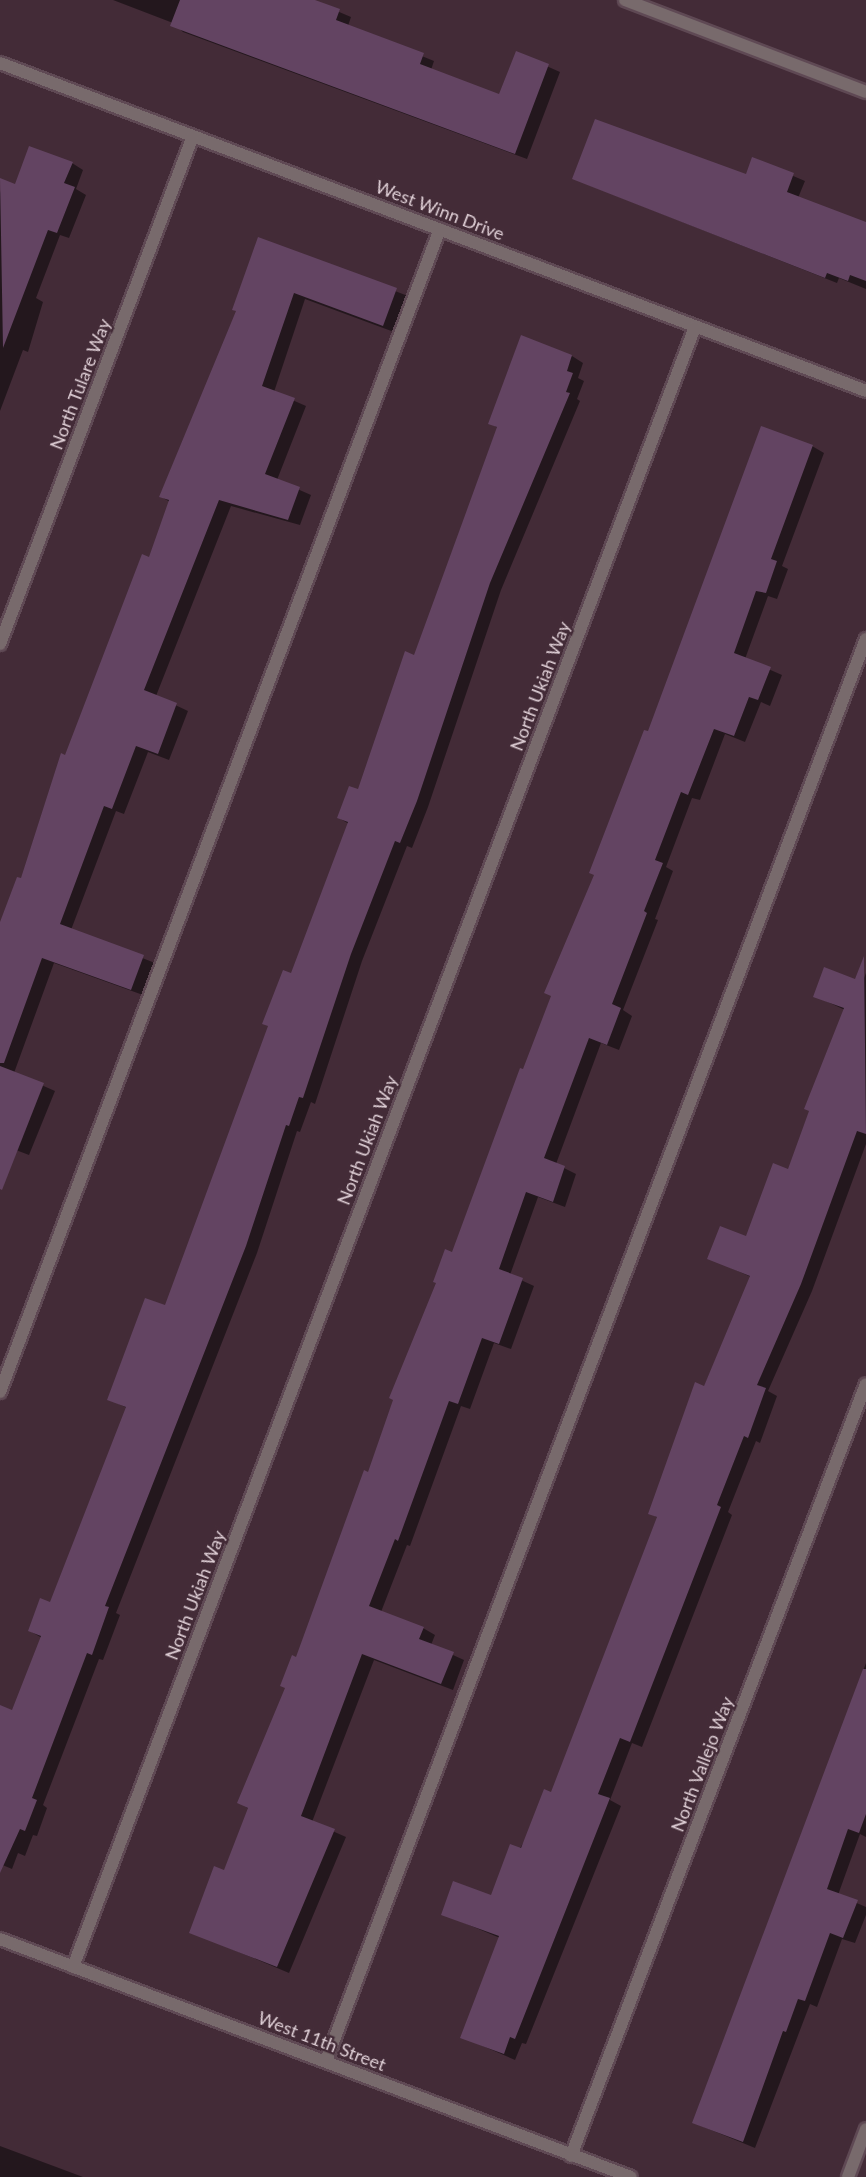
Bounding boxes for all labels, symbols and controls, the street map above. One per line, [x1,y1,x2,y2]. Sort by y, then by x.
street label: West Winn Drive [372,175,508,245]
street label: North Tulare Way [45,315,115,453]
street label: North Ukiah Way [505,618,575,754]
street label: North Ukiah Way [332,1072,402,1208]
street label: North Ukiah Way [160,1527,230,1663]
street label: North Vallejo Way [666,1693,738,1835]
street label: West 11th Street [255,2007,389,2075]

